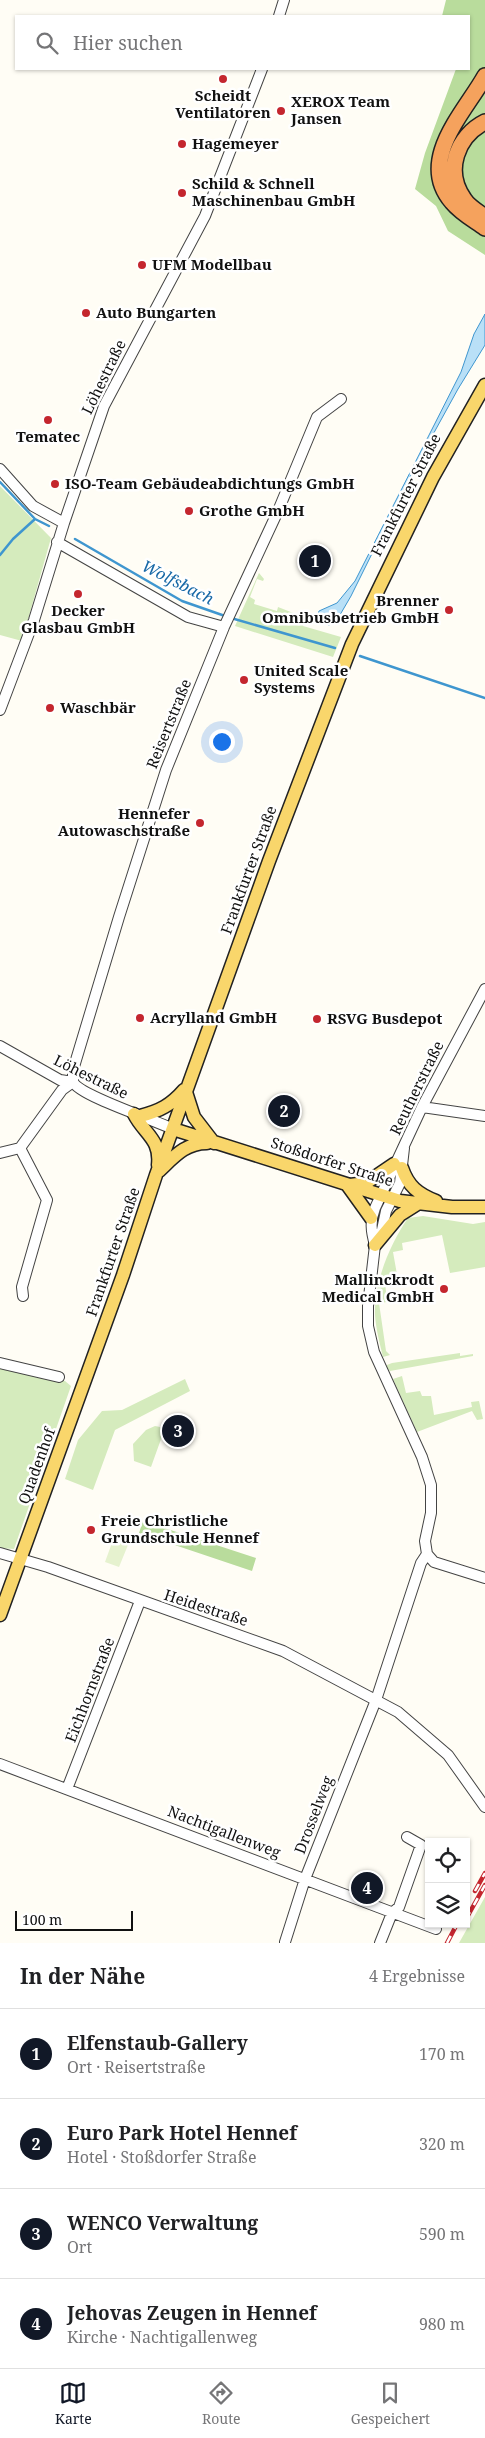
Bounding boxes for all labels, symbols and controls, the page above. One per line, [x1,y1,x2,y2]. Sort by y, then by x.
search box [15,15,470,70]
icon: search [33,29,61,57]
text: Hier suchen [73,30,183,56]
marker: Scheidt Ventilatoren [217,73,229,85]
place label: Scheidt Ventilatoren [175,85,271,122]
place label: XEROX Team Jansen [290,91,390,128]
marker: XEROX Team Jansen [275,105,287,117]
place label: Hagemeyer [192,133,279,153]
marker: Hagemeyer [176,138,188,150]
place label: Schild & Schnell Maschinenbau GmbH [192,173,355,210]
marker: Schild & Schnell Maschinenbau GmbH [176,187,188,199]
place label: UFM Modellbau [152,254,272,274]
marker: UFM Modellbau [136,259,148,271]
place label: Auto Bungarten [96,302,216,322]
marker: Auto Bungarten [80,307,92,319]
street label: Löhestraße [76,336,130,417]
marker: Tematec [42,414,54,426]
place label: Tematec [16,426,80,446]
street label: Frankfurter Straße [365,430,445,559]
place label: ISO-Team Gebäudeabdichtungs GmbH [65,473,354,493]
marker: ISO-Team Gebäudeabdichtungs GmbH [49,478,61,490]
place label: Grothe GmbH [199,500,305,520]
marker: Grothe GmbH [183,505,195,517]
pin: 1 [299,542,331,580]
water label: Wolfsbach [138,555,218,610]
marker: Decker Glasbau GmbH [72,588,84,600]
place label: Brenner Omnibusbetrieb GmbH [262,590,439,627]
place label: Decker Glasbau GmbH [21,600,135,637]
marker: Brenner Omnibusbetrieb GmbH [443,604,455,616]
place label: United Scale Systems [254,660,348,697]
marker: United Scale Systems [238,674,250,686]
street label: Reisertstraße [141,676,195,771]
place label: Waschbär [60,697,136,717]
marker: Waschbär [44,702,56,714]
your location [209,729,235,755]
place label: Hennefer Autowaschstraße [58,803,190,840]
street label: Frankfurter Straße [216,803,281,937]
marker: Hennefer Autowaschstraße [194,817,206,829]
place label: Acrylland GmbH [150,1007,277,1027]
place label: RSVG Busdepot [327,1008,442,1028]
marker: Acrylland GmbH [134,1012,146,1024]
marker: RSVG Busdepot [311,1013,323,1025]
street label: Reutherstraße [385,1037,448,1138]
street label: Löhestraße [51,1049,132,1103]
pin: 2 [268,1092,300,1130]
street label: Stoßdorfer Straße [269,1132,396,1190]
street label: Frankfurter Straße [81,1184,144,1319]
place label: Mallinckrodt Medical GmbH [322,1269,434,1306]
marker: Mallinckrodt Medical GmbH [438,1283,450,1295]
pin: 3 [162,1412,194,1450]
street label: Quadenhof [13,1423,60,1507]
place label: Freie Christliche Grundschule Hennef [101,1510,260,1547]
marker: Freie Christliche Grundschule Hennef [85,1524,97,1536]
street label: Heidestraße [162,1584,251,1630]
street label: Eichhornstraße [60,1634,118,1745]
street label: Drosselweg [289,1773,337,1856]
street label: Nachtigallenweg [165,1800,284,1862]
map controls [425,1838,470,1928]
button: locate [425,1838,470,1883]
pin: 4 [351,1869,383,1907]
button: layers [425,1883,470,1928]
scale bar [15,1908,132,1931]
text: 100 m [22,1910,62,1929]
text: In der Nähe [20,1962,145,1990]
text: 4 Ergebnisse [369,1965,465,1987]
text: Elfenstaub-Gallery [67,2030,248,2056]
text: 1 [31,2043,41,2065]
text: 170 m [419,2043,465,2065]
text: Ort · Reisertstraße [67,2056,205,2078]
text: Euro Park Hotel Hennef [67,2120,297,2146]
text: 2 [31,2133,41,2155]
text: 320 m [419,2133,465,2155]
text: Hotel · Stoßdorfer Straße [67,2146,257,2168]
text: WENCO Verwaltung [67,2210,258,2236]
text: 3 [31,2223,41,2245]
text: 590 m [419,2223,465,2245]
text: Ort [67,2236,92,2258]
text: Jehovas Zeugen in Hennef [67,2300,317,2326]
text: 4 [31,2313,41,2335]
text: 980 m [419,2313,465,2335]
text: Kirche · Nachtigallenweg [67,2326,257,2348]
tab: Karte [55,2379,92,2428]
tab: Route [202,2379,241,2428]
tab: Gespeichert [351,2379,430,2428]

